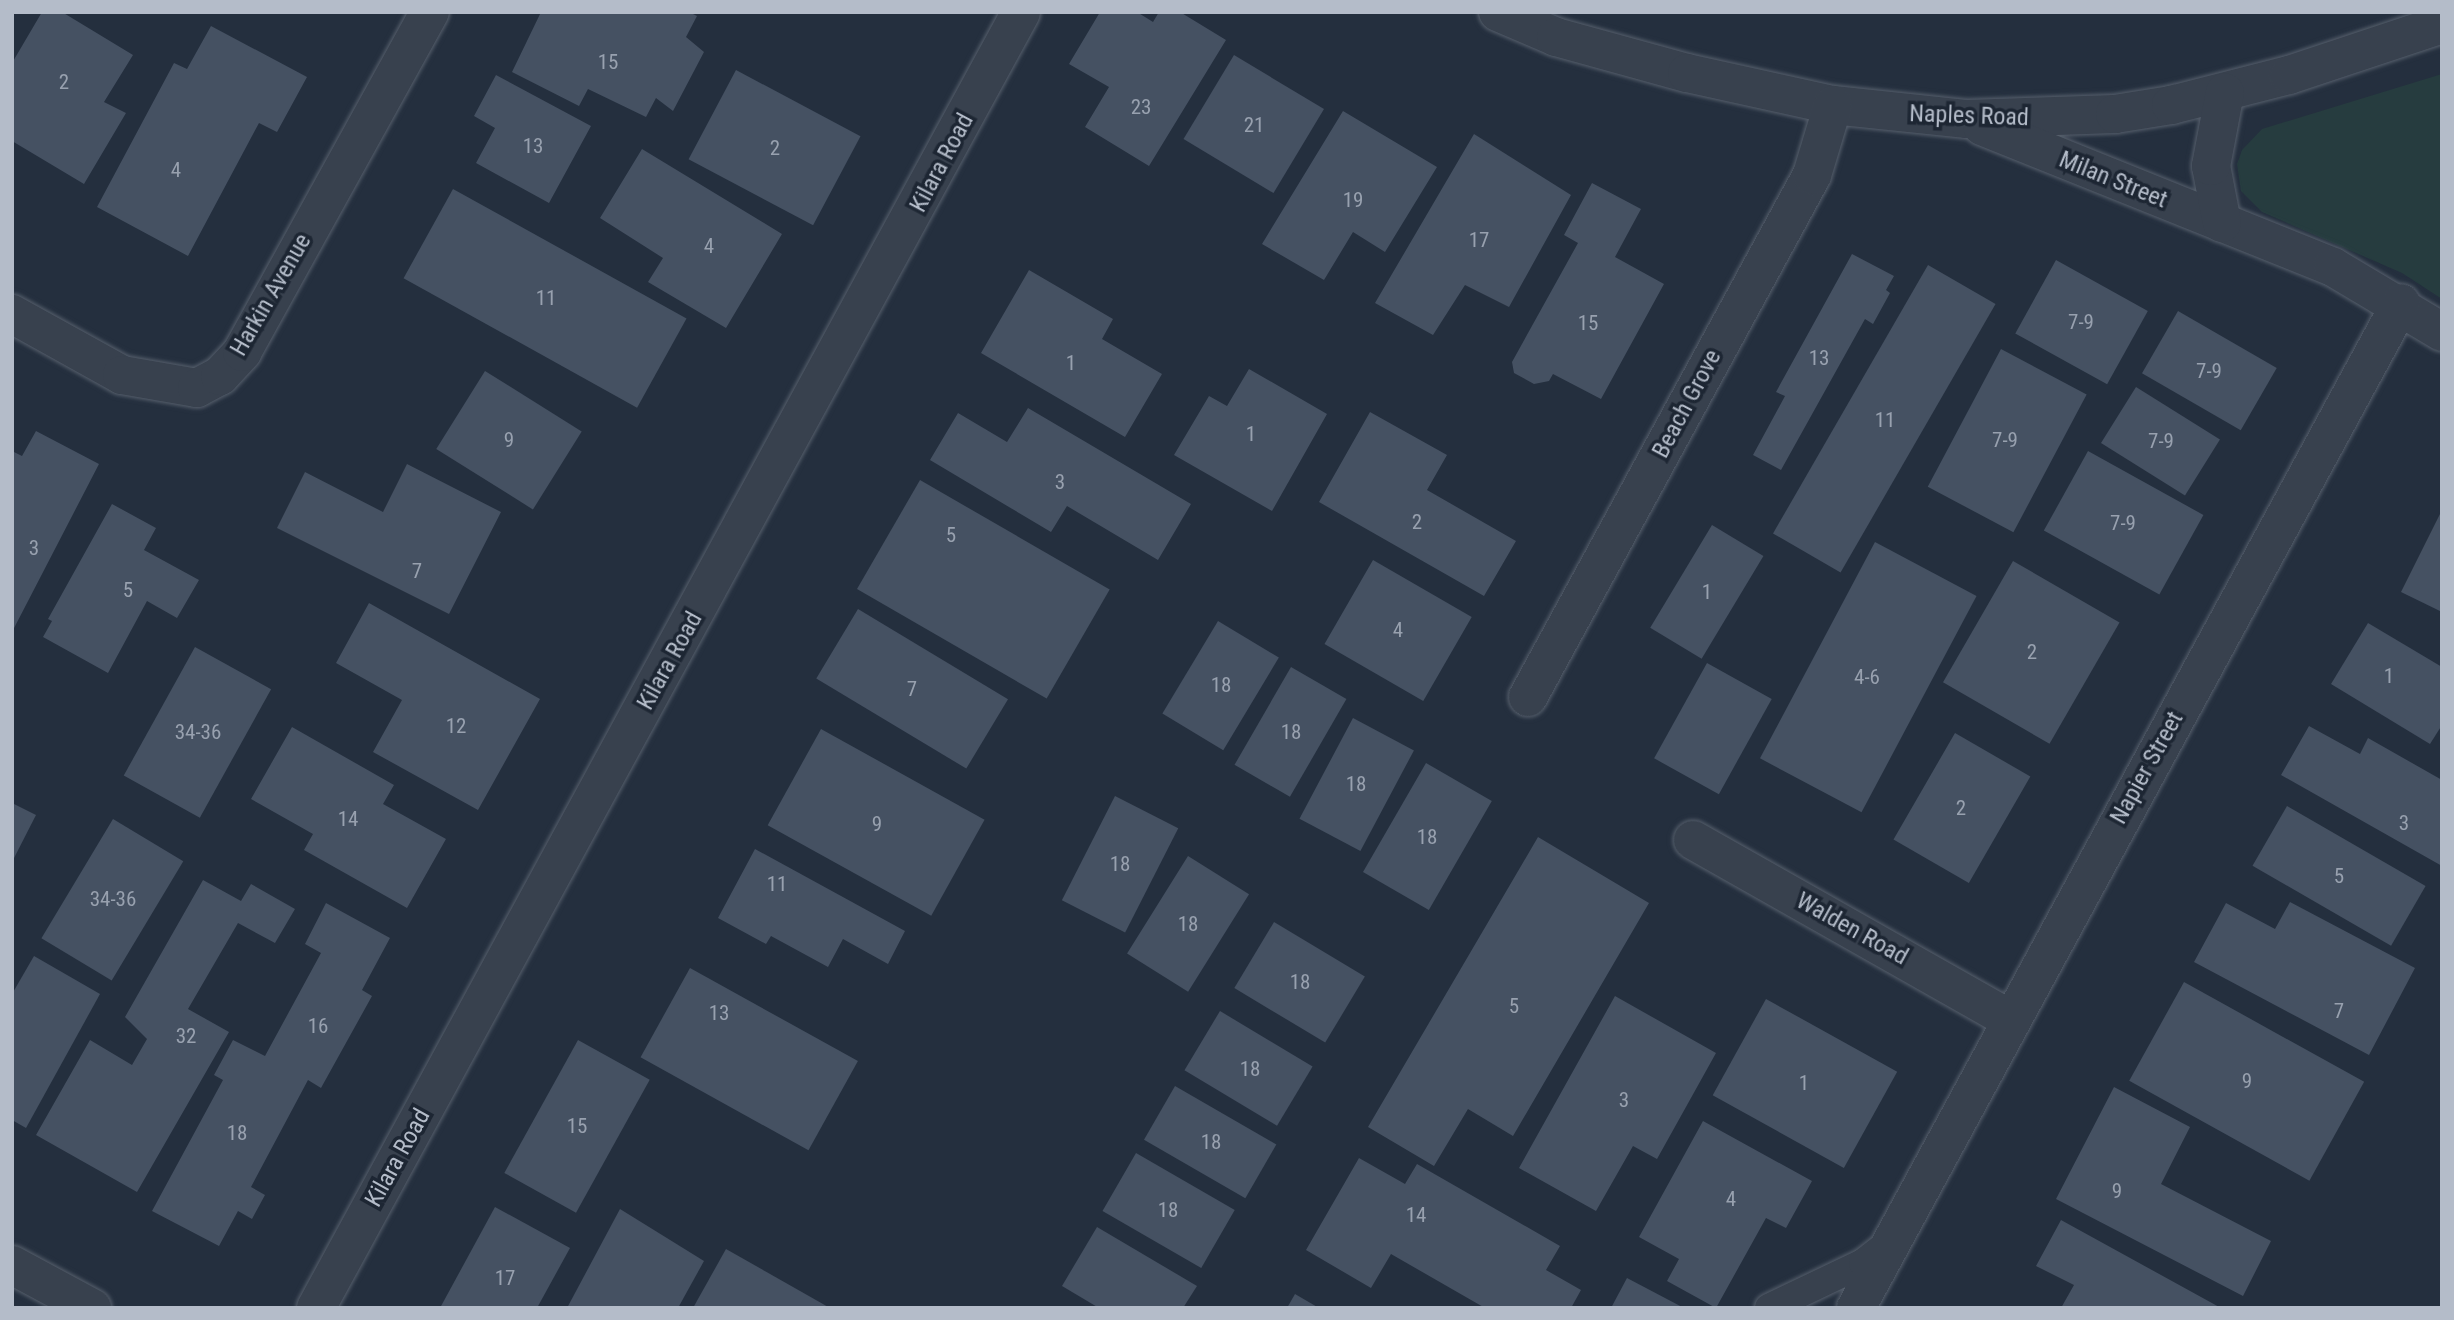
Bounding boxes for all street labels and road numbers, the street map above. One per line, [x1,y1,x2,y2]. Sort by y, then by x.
street label: Naples Road [1909,100,2029,132]
street label: Kilara Road [904,109,980,217]
street label: Milan Street [2055,145,2171,215]
street label: Harkin Avenue [224,229,318,361]
street label: Beach Grove [1646,345,1728,463]
street label: Kilara Road [631,607,709,715]
street label: Napier Street [2104,707,2190,829]
street label: Walden Road [1791,886,1913,972]
street label: Kilara Road [359,1104,437,1212]

